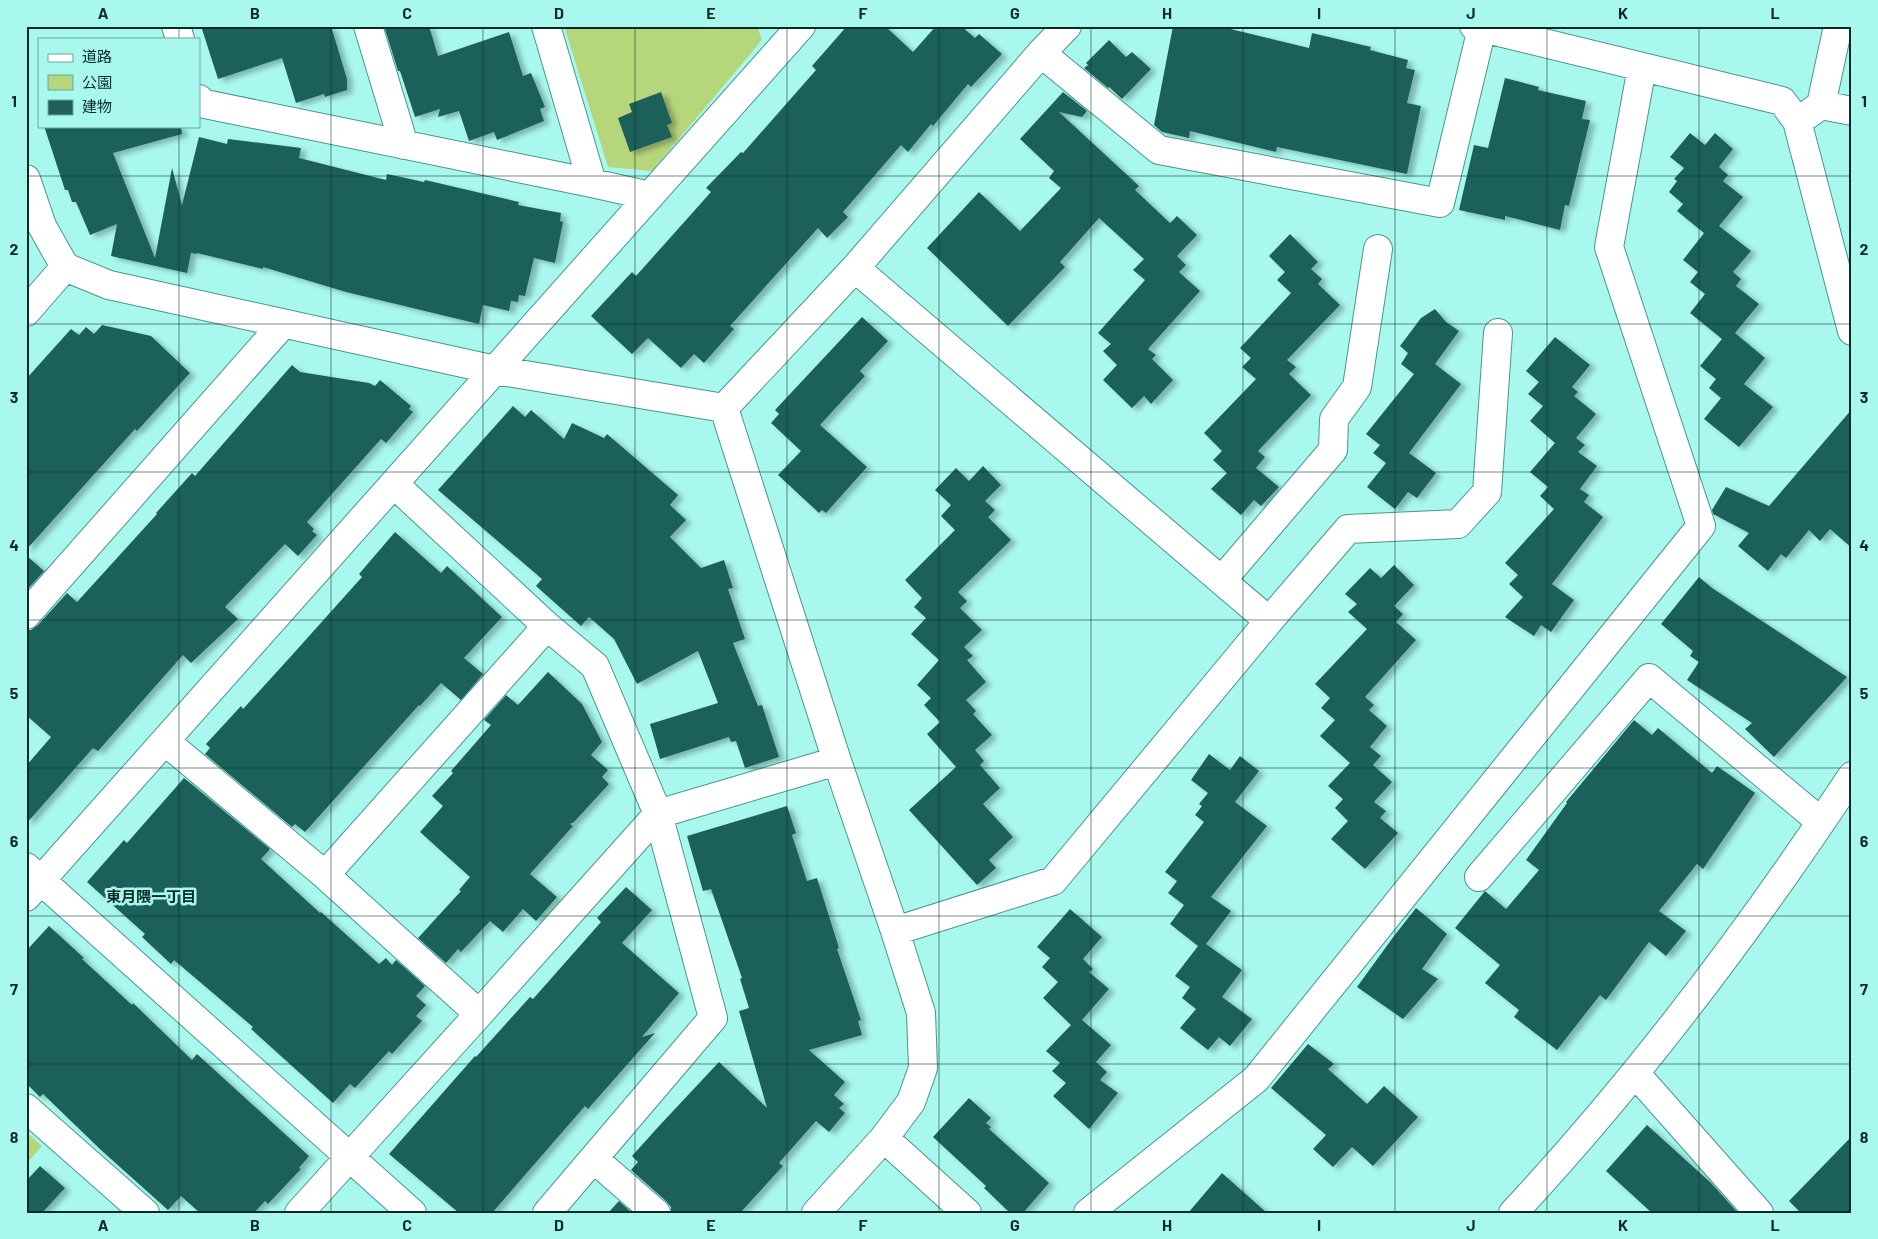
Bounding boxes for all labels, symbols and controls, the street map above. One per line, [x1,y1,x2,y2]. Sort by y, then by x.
text: A [98,3,109,22]
text: B [250,3,260,22]
text: C [402,3,412,22]
text: D [554,3,564,22]
text: E [706,3,716,22]
text: F [859,3,868,22]
text: G [1010,3,1020,22]
text: H [1162,3,1172,22]
text: I [1317,3,1321,22]
text: J [1466,3,1476,22]
text: K [1618,3,1628,22]
text: L [1770,3,1780,22]
legend [38,38,200,128]
text: 道路 [82,47,112,65]
text: 公園 [82,73,112,91]
text: 1 [11,91,17,110]
text: 1 [1861,91,1867,110]
text: 建物 [82,97,112,115]
text: 2 [10,239,19,258]
text: 2 [1860,239,1869,258]
text: 3 [10,387,18,406]
text: 3 [1860,387,1868,406]
text: 4 [9,535,19,554]
text: 4 [1859,535,1869,554]
text: 5 [10,683,19,702]
text: 5 [1860,683,1869,702]
text: 6 [10,831,19,850]
text: 6 [1860,831,1869,850]
district label: 東月隈一丁目 [106,887,196,905]
text: 7 [10,979,18,998]
text: 7 [1860,979,1868,998]
text: 8 [10,1127,19,1146]
text: 8 [1860,1127,1869,1146]
text: A [98,1215,109,1234]
text: B [250,1215,260,1234]
text: C [402,1215,412,1234]
text: D [554,1215,564,1234]
text: E [706,1215,716,1234]
text: F [859,1215,868,1234]
text: G [1010,1215,1020,1234]
text: H [1162,1215,1172,1234]
text: I [1317,1215,1321,1234]
text: J [1466,1215,1476,1234]
text: K [1618,1215,1628,1234]
text: L [1770,1215,1780,1234]

